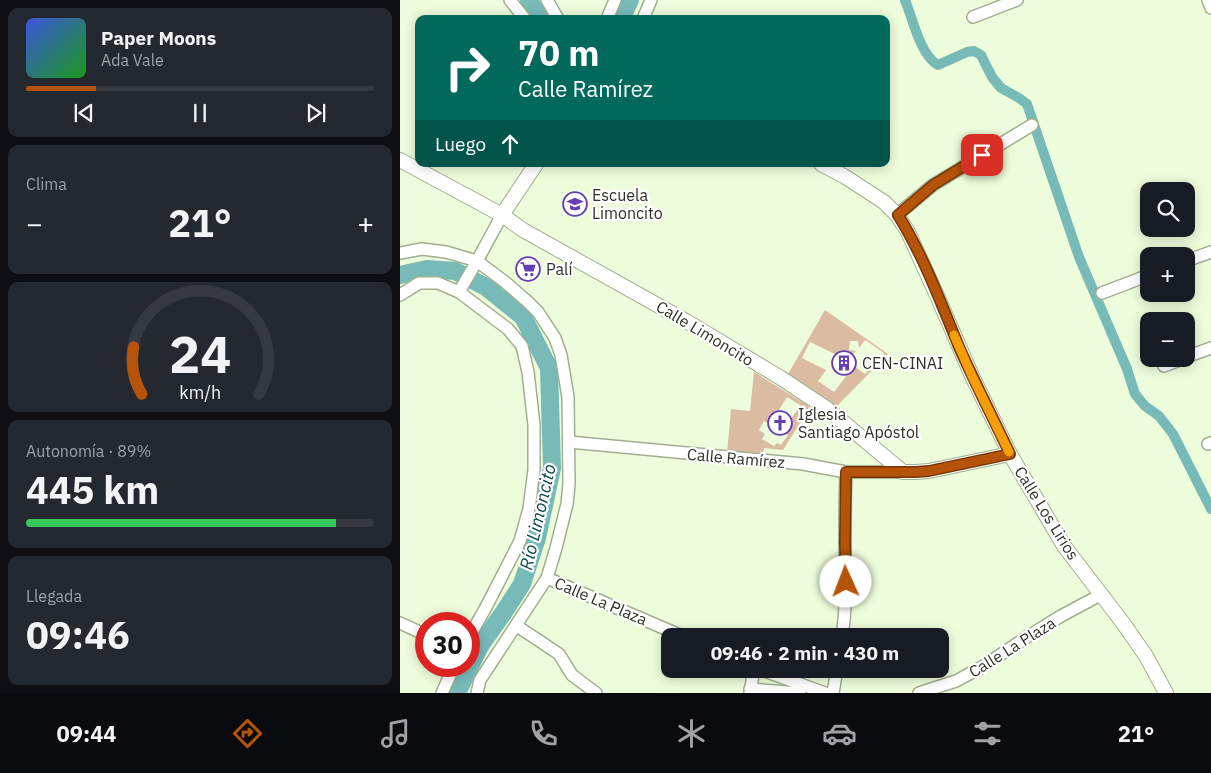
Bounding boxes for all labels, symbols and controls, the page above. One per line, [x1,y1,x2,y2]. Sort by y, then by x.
text: Paper Moons [101,26,216,50]
text: 70 m [518,30,600,76]
icon: right [435,35,500,100]
text: Ada Vale [101,50,164,70]
text: Calle Ramírez [518,74,653,103]
icon: previous [70,99,98,127]
icon: pause [186,99,214,127]
icon: next [302,99,330,127]
icon: ahead [496,130,524,158]
text: Luego [435,132,486,156]
pin [961,134,1003,176]
icon: arrive [968,141,996,169]
text: Clima [26,174,67,194]
map controls [1140,182,1195,367]
button: search [1140,182,1195,237]
place label: Escuela Limoncito [592,185,663,223]
school or university icon: Escuela Limoncito [562,191,588,217]
text: 21° [168,198,232,247]
text: − [26,205,43,242]
text: + [357,205,374,242]
button: + [1140,247,1195,302]
supermarket icon: Palí [515,256,541,282]
place label: Palí [546,259,572,279]
street label: Calle Limoncito [653,296,757,370]
button: − [1140,312,1195,367]
text: 24 [169,320,231,387]
building icon: CEN-CINAI [831,350,857,376]
place label: CEN-CINAI [862,353,944,373]
text: km/h [179,381,221,404]
place label: Iglesia Santiago Apóstol [798,404,919,442]
church icon: Iglesia Santiago Apóstol [767,410,793,436]
text: Autonomía · 89% [26,441,151,461]
street label: Calle Ramírez [686,444,786,472]
water label: Río Limoncito [514,462,561,572]
street label: Calle Los Lirios [1010,462,1084,564]
text: 445 km [26,465,159,514]
position arrow [819,555,871,607]
street label: Calle La Plaza [552,573,651,630]
text: Llegada [26,586,82,606]
text: 09:46 [26,610,130,659]
speed limit sign: 30 [415,612,480,677]
street label: Calle La Plaza [965,612,1059,682]
text: 09:46 · 2 min · 430 m [711,641,899,665]
icon: directions [230,716,265,751]
icon: music [378,716,413,751]
icon: phone [526,716,561,751]
icon: climate [674,716,709,751]
icon: car [822,716,857,751]
icon: filters [970,716,1005,751]
text: 09:44 [57,719,117,748]
text: 21° [1118,719,1154,748]

